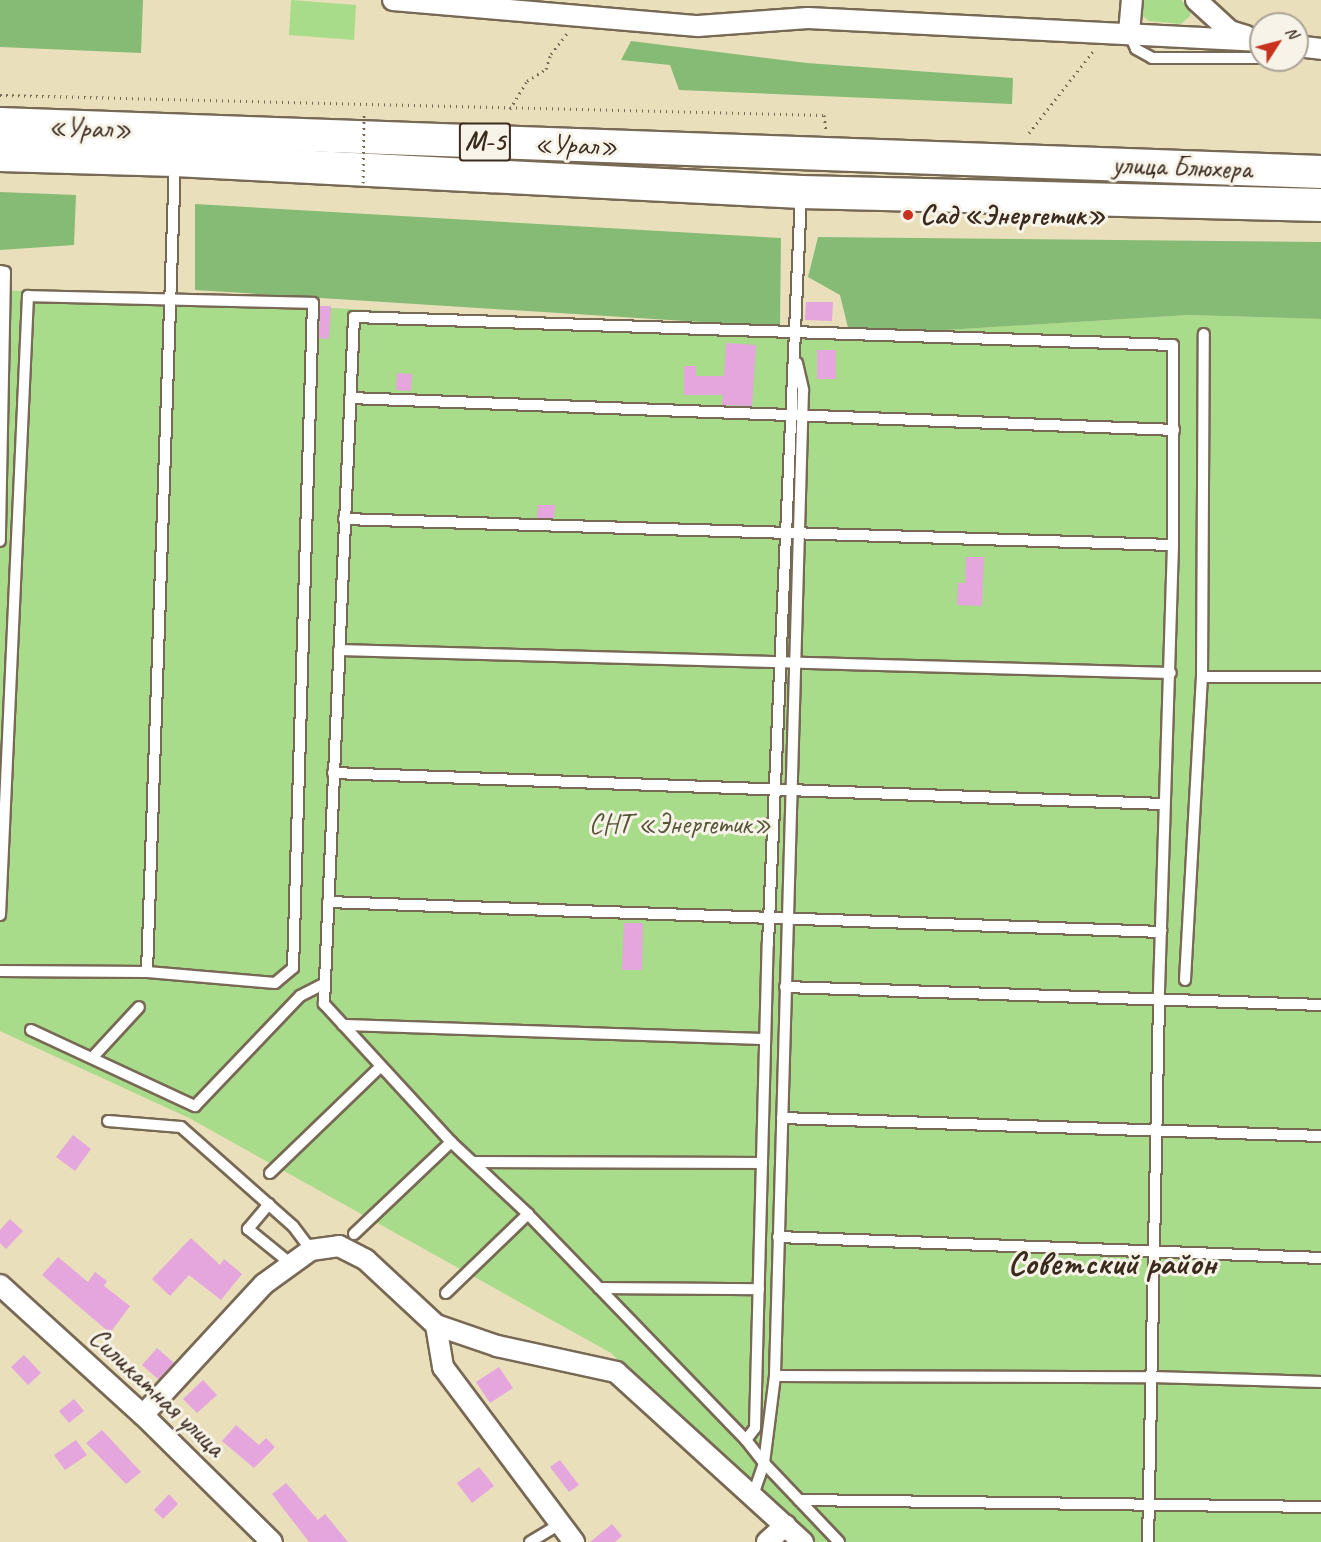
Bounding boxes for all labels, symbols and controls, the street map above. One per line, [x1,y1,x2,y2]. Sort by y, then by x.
north arrow [1249,12,1309,72]
text: N [1281,23,1303,42]
street label: «Урал» [48,110,132,146]
road number: М-5 [458,118,512,166]
street label: «Урал» [534,127,618,163]
street label: улица Блюхера [1111,148,1253,186]
place label: Сад «Энергетик» [920,198,1105,232]
marker: Сад «Энергетик» [901,208,915,222]
park label: СНТ «Энергетик» [589,807,771,841]
district label: Советский район [1008,1243,1216,1283]
street label: Силикатная улица [81,1319,233,1465]

